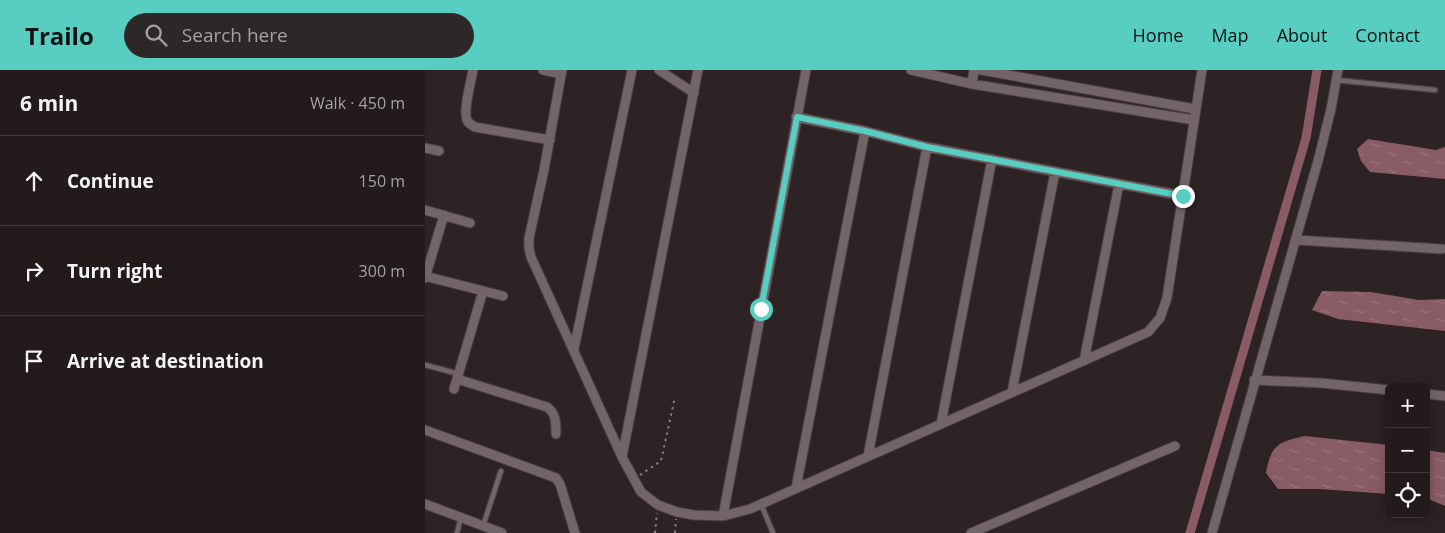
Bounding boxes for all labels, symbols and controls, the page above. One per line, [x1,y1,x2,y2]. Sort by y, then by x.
search box [124,13,474,58]
text: Trailo [25,19,94,52]
icon: search [142,21,170,49]
text: Search here [182,22,288,48]
text: Home [1133,23,1183,47]
text: Map [1211,23,1249,47]
text: About [1277,23,1327,47]
text: Contact [1355,23,1420,47]
text: 6 min [20,89,78,117]
text: Walk · 450 m [310,92,405,114]
icon: ahead [20,167,48,195]
text: Continue [67,168,154,194]
text: 150 m [359,170,405,192]
route end [1172,185,1195,208]
icon: right [20,257,48,285]
text: Turn right [67,258,162,284]
text: 300 m [359,260,405,282]
route start [750,298,773,321]
icon: arrive [20,347,48,375]
text: Arrive at destination [67,348,264,374]
map controls [1385,383,1430,518]
button: + [1385,383,1430,428]
button: − [1385,428,1430,473]
button: locate [1385,473,1430,518]

